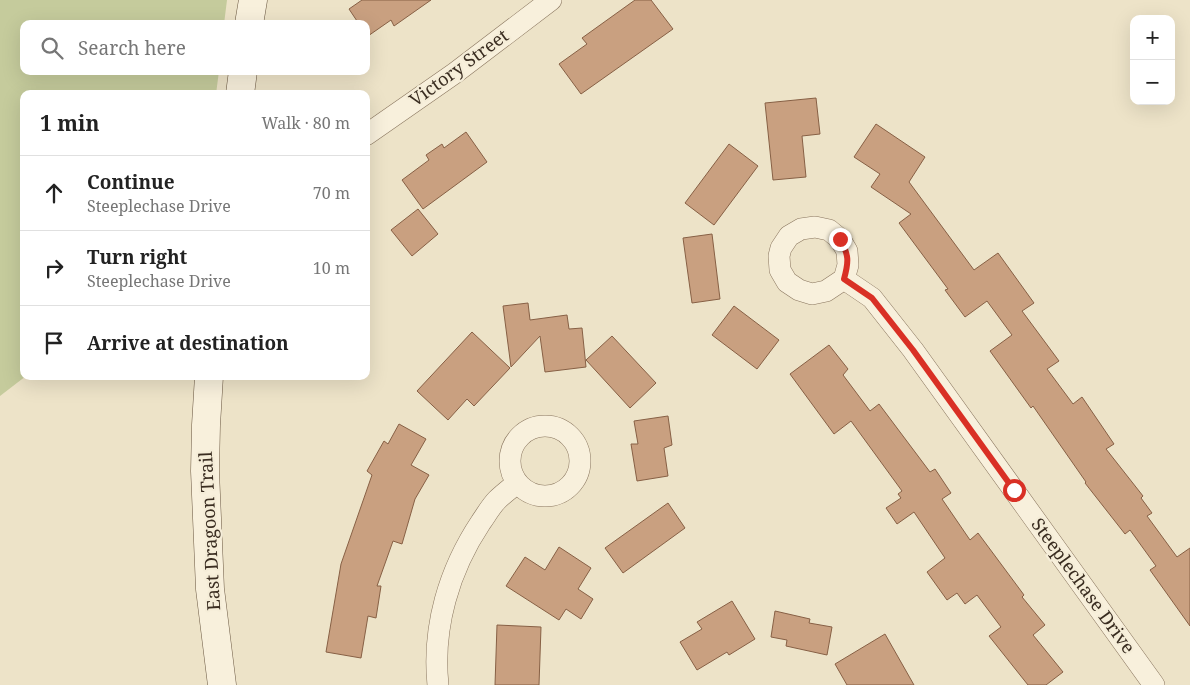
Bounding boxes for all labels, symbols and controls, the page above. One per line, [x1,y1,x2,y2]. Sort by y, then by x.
map controls [1130,15,1175,105]
button: + [1130,15,1175,60]
search box [20,20,370,75]
street label: Victory Street [404,23,513,111]
icon: search [38,34,66,62]
text: Search here [78,35,186,61]
button: − [1130,60,1175,105]
text: 1 min [40,109,99,137]
text: Walk · 80 m [262,112,350,134]
text: Continue [87,169,175,195]
icon: ahead [40,179,68,207]
text: 70 m [313,182,350,204]
text: Steeplechase Drive [87,195,231,217]
route end [829,228,852,251]
text: Turn right [87,244,187,270]
icon: right [40,254,68,282]
text: 10 m [313,257,350,279]
text: Steeplechase Drive [87,270,231,292]
icon: arrive [40,329,68,357]
text: Arrive at destination [87,330,289,356]
street label: East Dragoon Trail [193,451,225,611]
route start [1003,479,1026,502]
street label: Steeplechase Drive [1027,513,1141,658]

